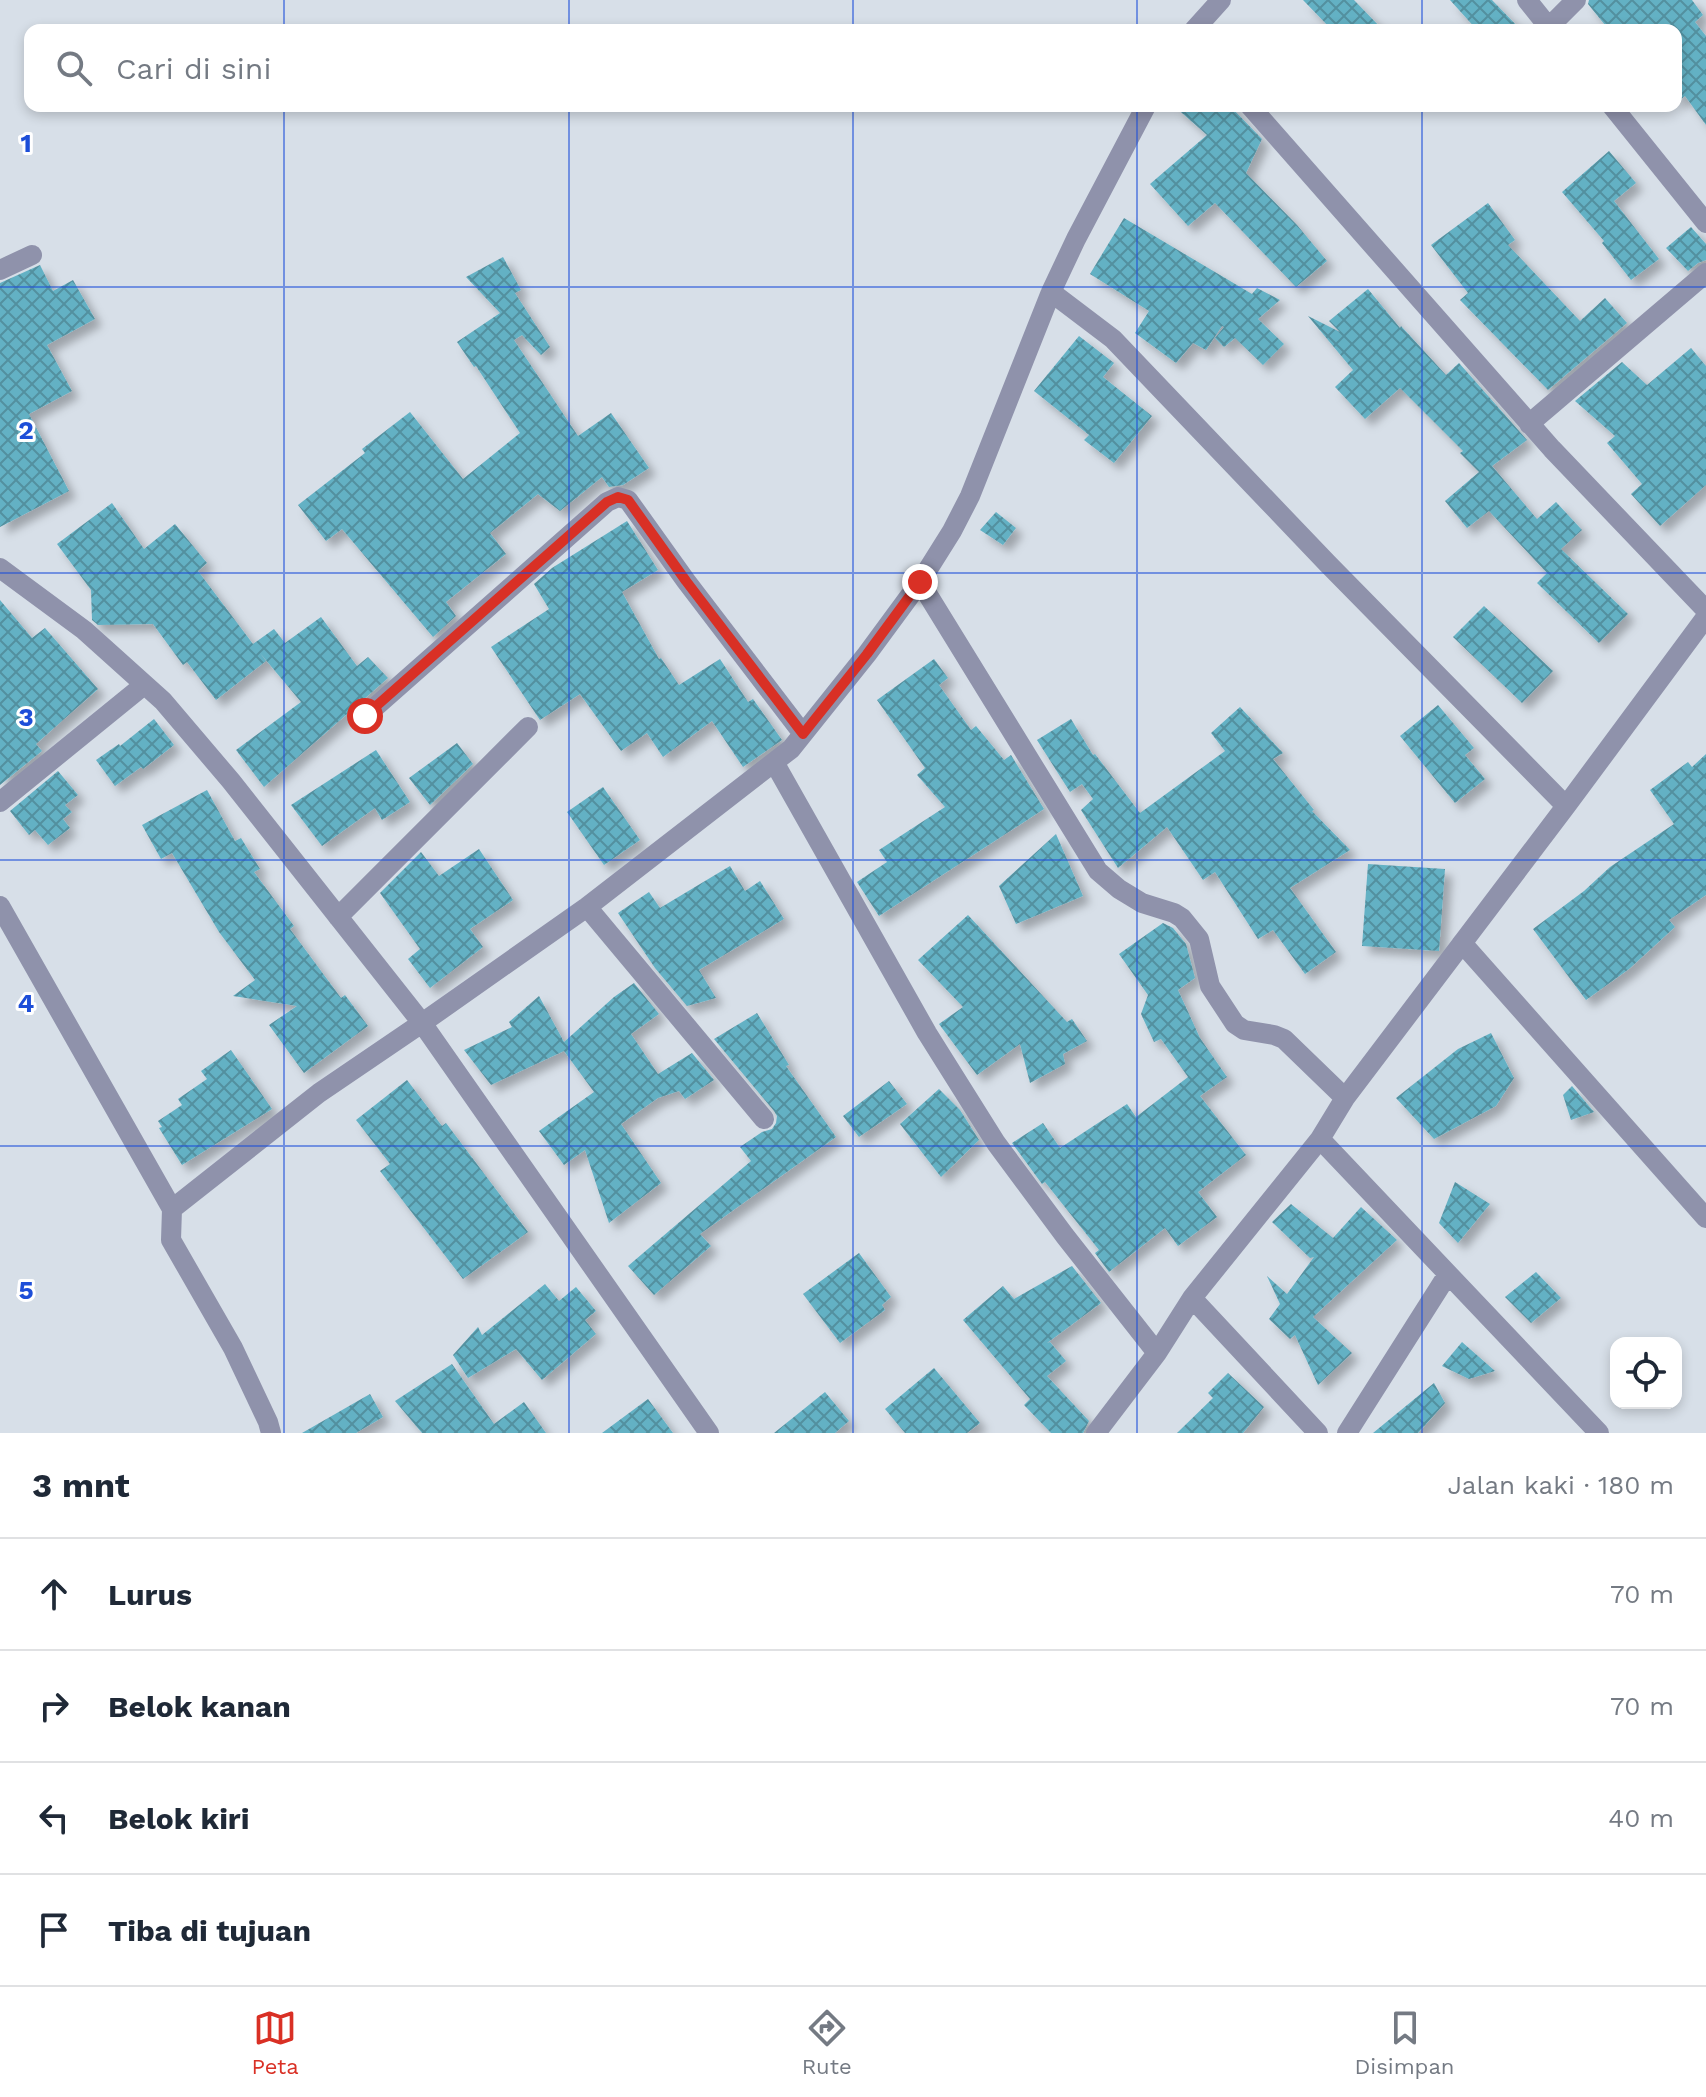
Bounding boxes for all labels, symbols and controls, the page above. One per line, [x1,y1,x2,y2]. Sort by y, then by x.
search box [24,24,1682,112]
icon: search [52,46,96,90]
text: Cari di sini [116,51,271,86]
text: 1 [20,128,32,158]
text: 2 [18,415,34,445]
route end [902,564,938,600]
route start [347,698,383,734]
text: 3 [18,702,34,732]
text: 4 [18,988,35,1018]
text: 5 [18,1275,34,1305]
map controls [1610,1337,1682,1409]
button: locate [1610,1337,1682,1409]
text: 3 mnt [32,1465,130,1505]
text: Jalan kaki · 180 m [1447,1470,1674,1500]
icon: ahead [32,1572,76,1616]
text: Lurus [108,1577,192,1612]
text: 70 m [1610,1579,1674,1609]
icon: right [32,1684,76,1728]
text: Belok kanan [108,1689,291,1724]
text: 70 m [1610,1691,1674,1721]
icon: left [32,1796,76,1840]
text: Belok kiri [108,1801,250,1836]
text: 40 m [1608,1803,1674,1833]
icon: arrive [32,1908,76,1952]
text: Tiba di tujuan [108,1913,311,1948]
tab: Peta [251,2006,299,2079]
tab: Rute [802,2006,852,2079]
tab: Disimpan [1355,2006,1454,2079]

